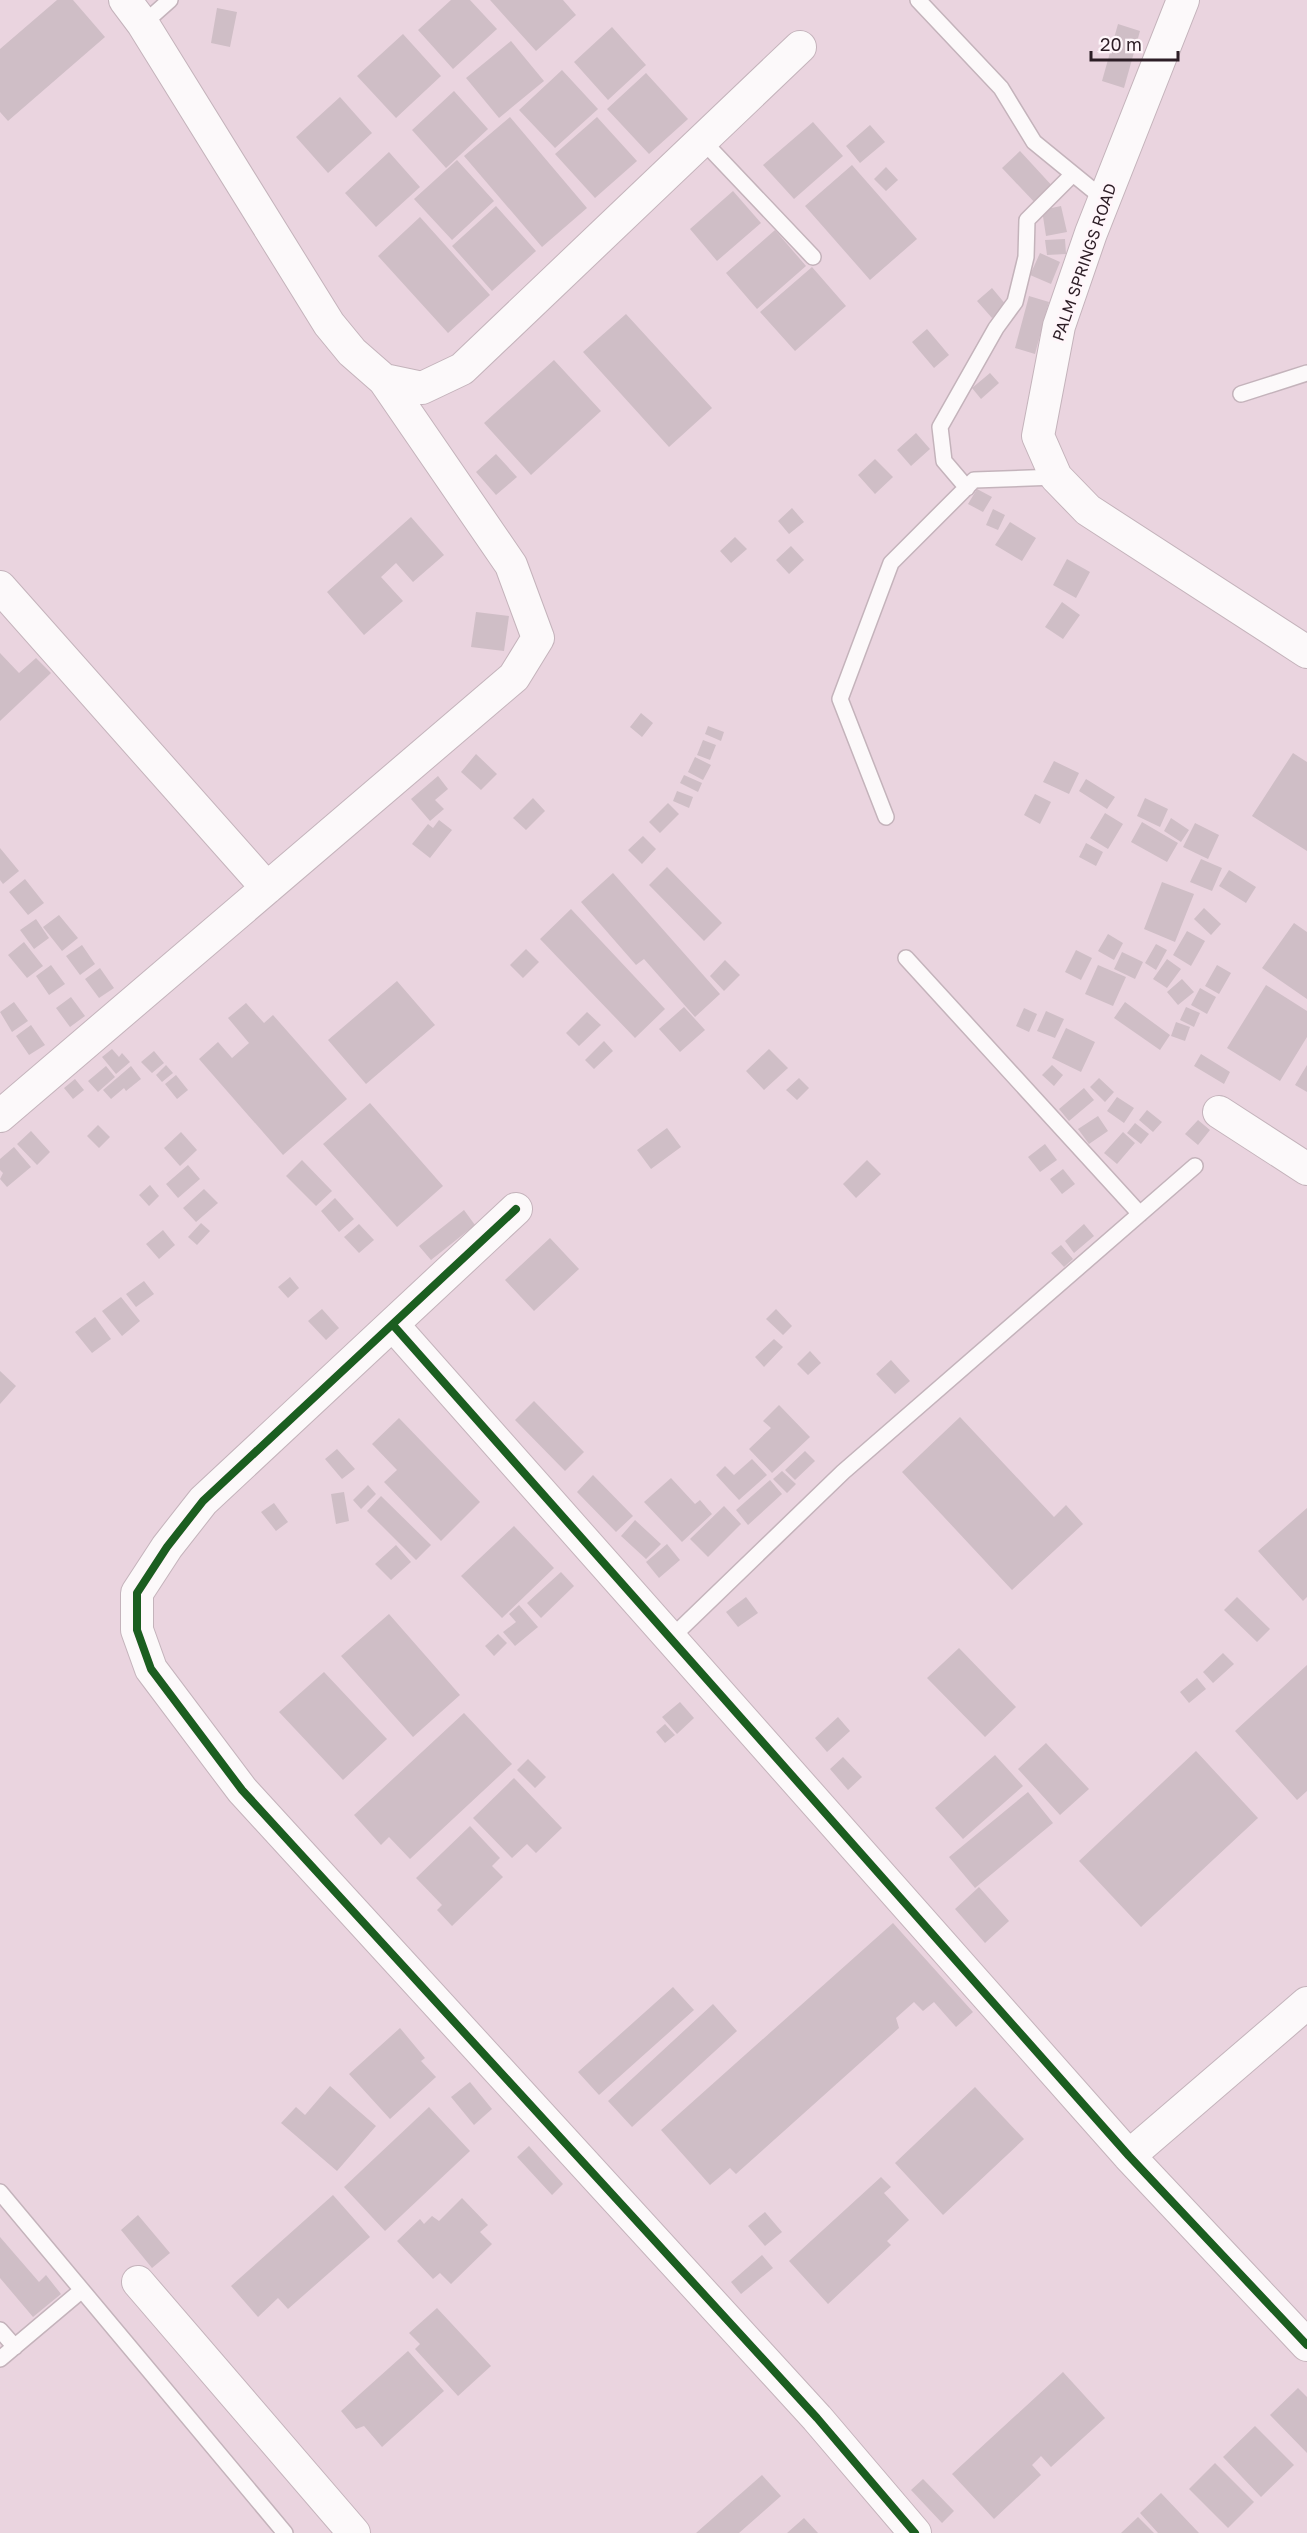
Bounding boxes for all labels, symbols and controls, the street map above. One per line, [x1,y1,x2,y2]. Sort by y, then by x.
scale bar [1091,24,1178,62]
text: 20 m [1100,33,1142,55]
street label: PALM SPRINGS ROAD [1048,181,1120,343]

